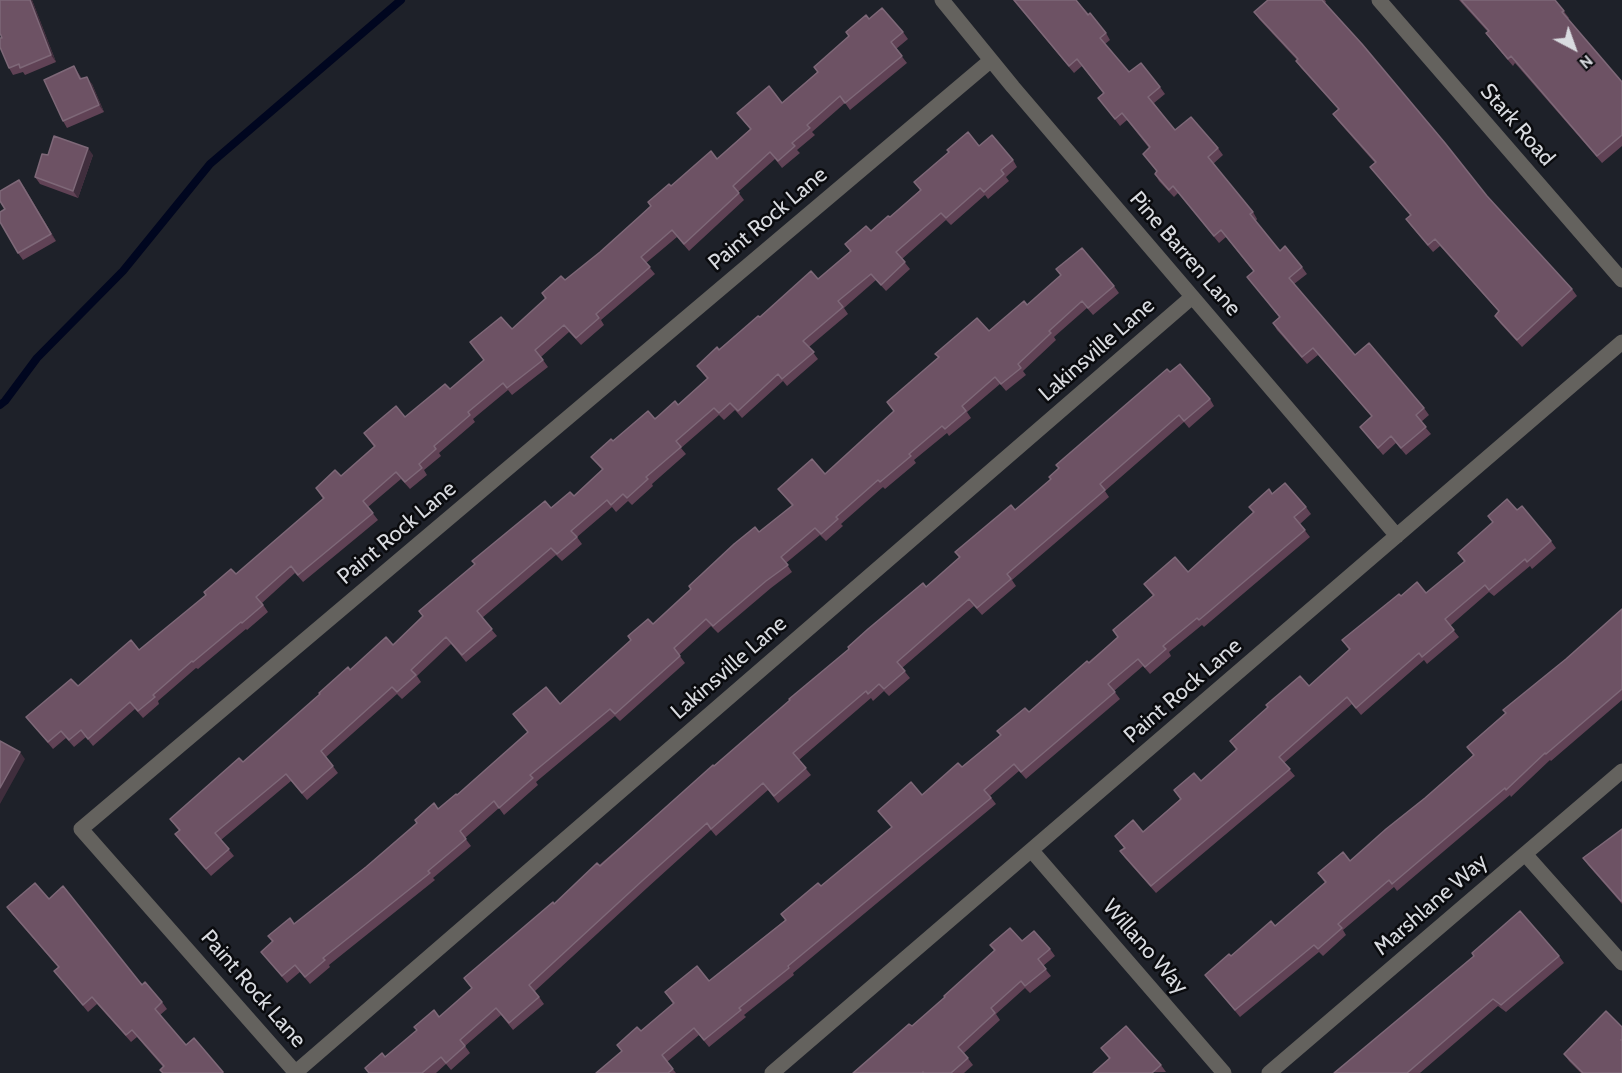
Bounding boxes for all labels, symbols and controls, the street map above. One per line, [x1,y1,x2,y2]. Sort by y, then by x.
north arrow [1544,18,1604,78]
text: N [1576,51,1597,73]
street label: Stark Road [1474,79,1560,171]
street label: Paint Rock Lane [703,162,833,276]
street label: Pine Barren Lane [1124,186,1246,322]
street label: Lakinsville Lane [1034,293,1160,407]
street label: Paint Rock Lane [332,476,462,590]
street label: Lakinsville Lane [666,611,792,725]
street label: Paint Rock Lane [1119,633,1247,749]
street label: Marshlane Way [1369,849,1493,961]
street label: Willano Way [1097,894,1193,1000]
street label: Paint Rock Lane [195,925,311,1053]

